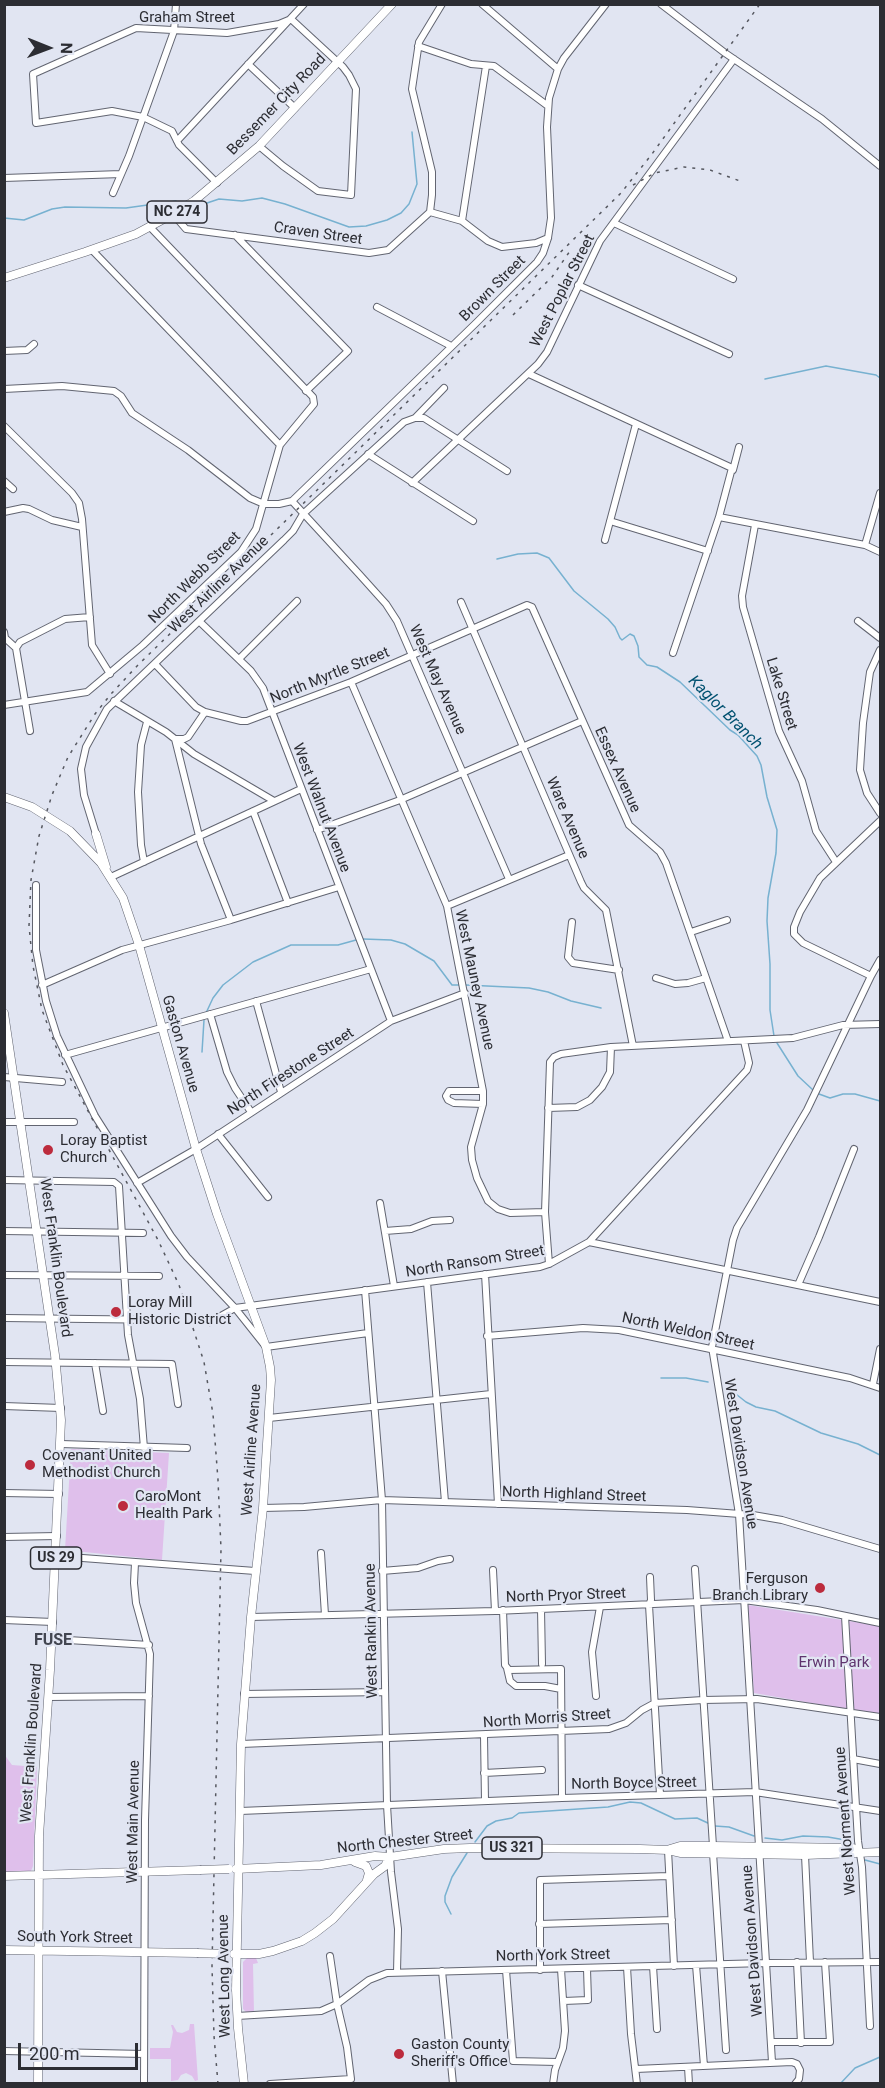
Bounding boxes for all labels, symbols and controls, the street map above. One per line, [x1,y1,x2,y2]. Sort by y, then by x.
street label: Graham Street [139,9,235,27]
north arrow [18,18,78,78]
text: N [57,43,76,54]
street label: Bessemer City Road [224,50,330,160]
road number: NC 274 [147,201,207,223]
street label: Craven Street [273,219,363,249]
street label: West Poplar Street [527,232,599,350]
street label: Brown Street [456,252,530,326]
street label: North Webb Street [145,528,245,628]
street label: West Airline Avenue [165,533,273,637]
street label: West May Avenue [405,622,469,738]
street label: North Myrtle Street [268,644,392,708]
street label: Lake Street [761,656,801,732]
water label: Kaglor Branch [684,672,766,754]
street label: Essex Avenue [590,724,644,816]
street label: West Walnut Avenue [288,741,354,875]
street label: Ware Avenue [542,774,592,862]
street label: West Mauney Avenue [450,908,498,1052]
street label: Gaston Avenue [157,993,203,1095]
street label: North Firestone Street [224,1024,358,1120]
place label: Loray Baptist Church [60,1132,147,1167]
marker: Loray Baptist Church [41,1143,55,1157]
street label: West Franklin Boulevard [35,1178,75,1338]
street label: North Ransom Street [404,1242,546,1282]
place label: Loray Mill Historic District [128,1294,231,1329]
marker: Loray Mill Historic District [109,1305,123,1319]
street label: North Weldon Street [620,1309,756,1355]
street label: West Davidson Avenue [719,1378,761,1530]
street label: West Airline Avenue [238,1383,266,1517]
place label: Covenant United Methodist Church [42,1447,161,1482]
marker: Covenant United Methodist Church [23,1458,37,1472]
street label: North Highland Street [501,1483,647,1507]
place label: CaroMont Health Park [135,1488,213,1523]
marker: CaroMont Health Park [116,1499,130,1513]
road number: US 29 [31,1547,82,1569]
street label: West Rankin Avenue [362,1563,382,1699]
place label: Ferguson Branch Library [712,1570,808,1605]
marker: Ferguson Branch Library [813,1581,827,1595]
street label: North Pryor Street [506,1585,626,1607]
district label: FUSE [34,1631,72,1651]
park label: Erwin Park [799,1654,869,1672]
street label: West Franklin Boulevard [17,1663,47,1823]
street label: North Morris Street [482,1706,612,1732]
street label: West Norment Avenue [832,1746,860,1896]
street label: West Main Avenue [124,1760,144,1884]
street label: North Boyce Street [571,1774,697,1794]
street label: North Chester Street [336,1826,474,1858]
road number: US 321 [482,1837,542,1859]
street label: West Davidson Avenue [739,1865,767,2017]
street label: West Long Avenue [215,1914,235,2038]
street label: South York Street [17,1928,133,1948]
street label: North York Street [496,1946,610,1966]
scale bar [21,2031,141,2069]
place label: Gaston County Sheriff's Office [411,2036,509,2071]
text: 200 m [29,2043,80,2064]
marker: Gaston County Sheriff's Office [392,2047,406,2061]

